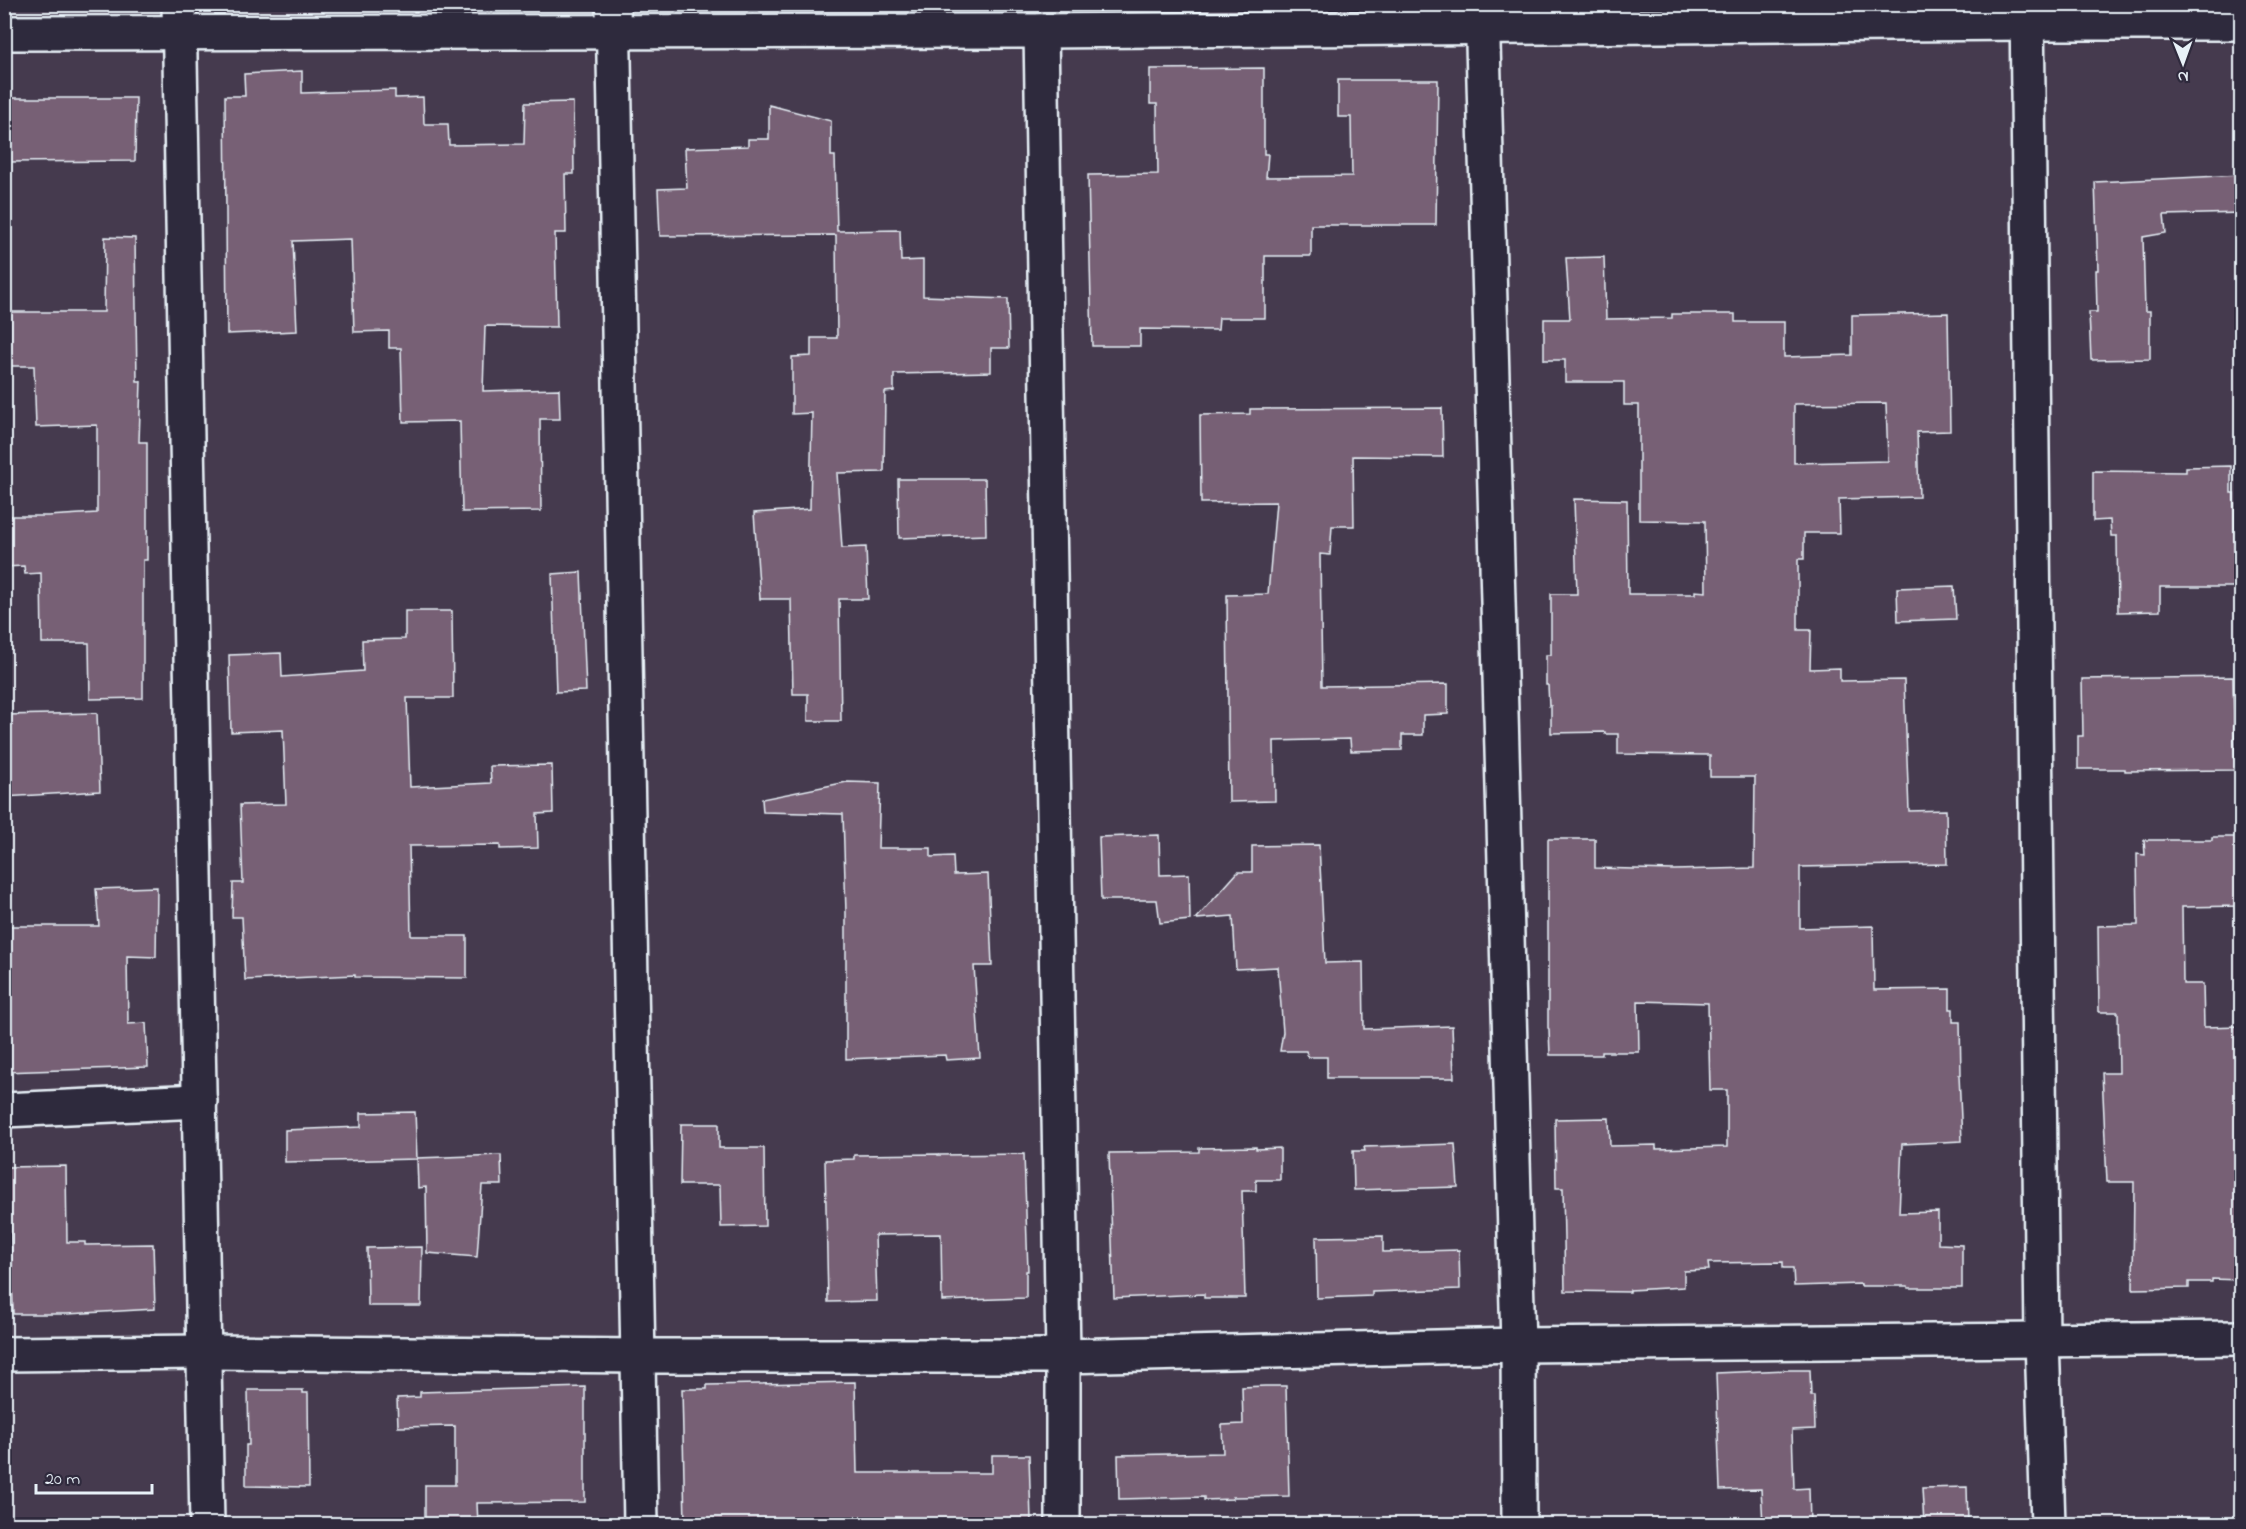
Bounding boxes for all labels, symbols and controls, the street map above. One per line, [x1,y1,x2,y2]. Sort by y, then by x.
north arrow [2153,33,2213,93]
text: N [2177,64,2189,88]
scale bar [36,1457,152,1495]
text: 20 m [45,1467,80,1493]

